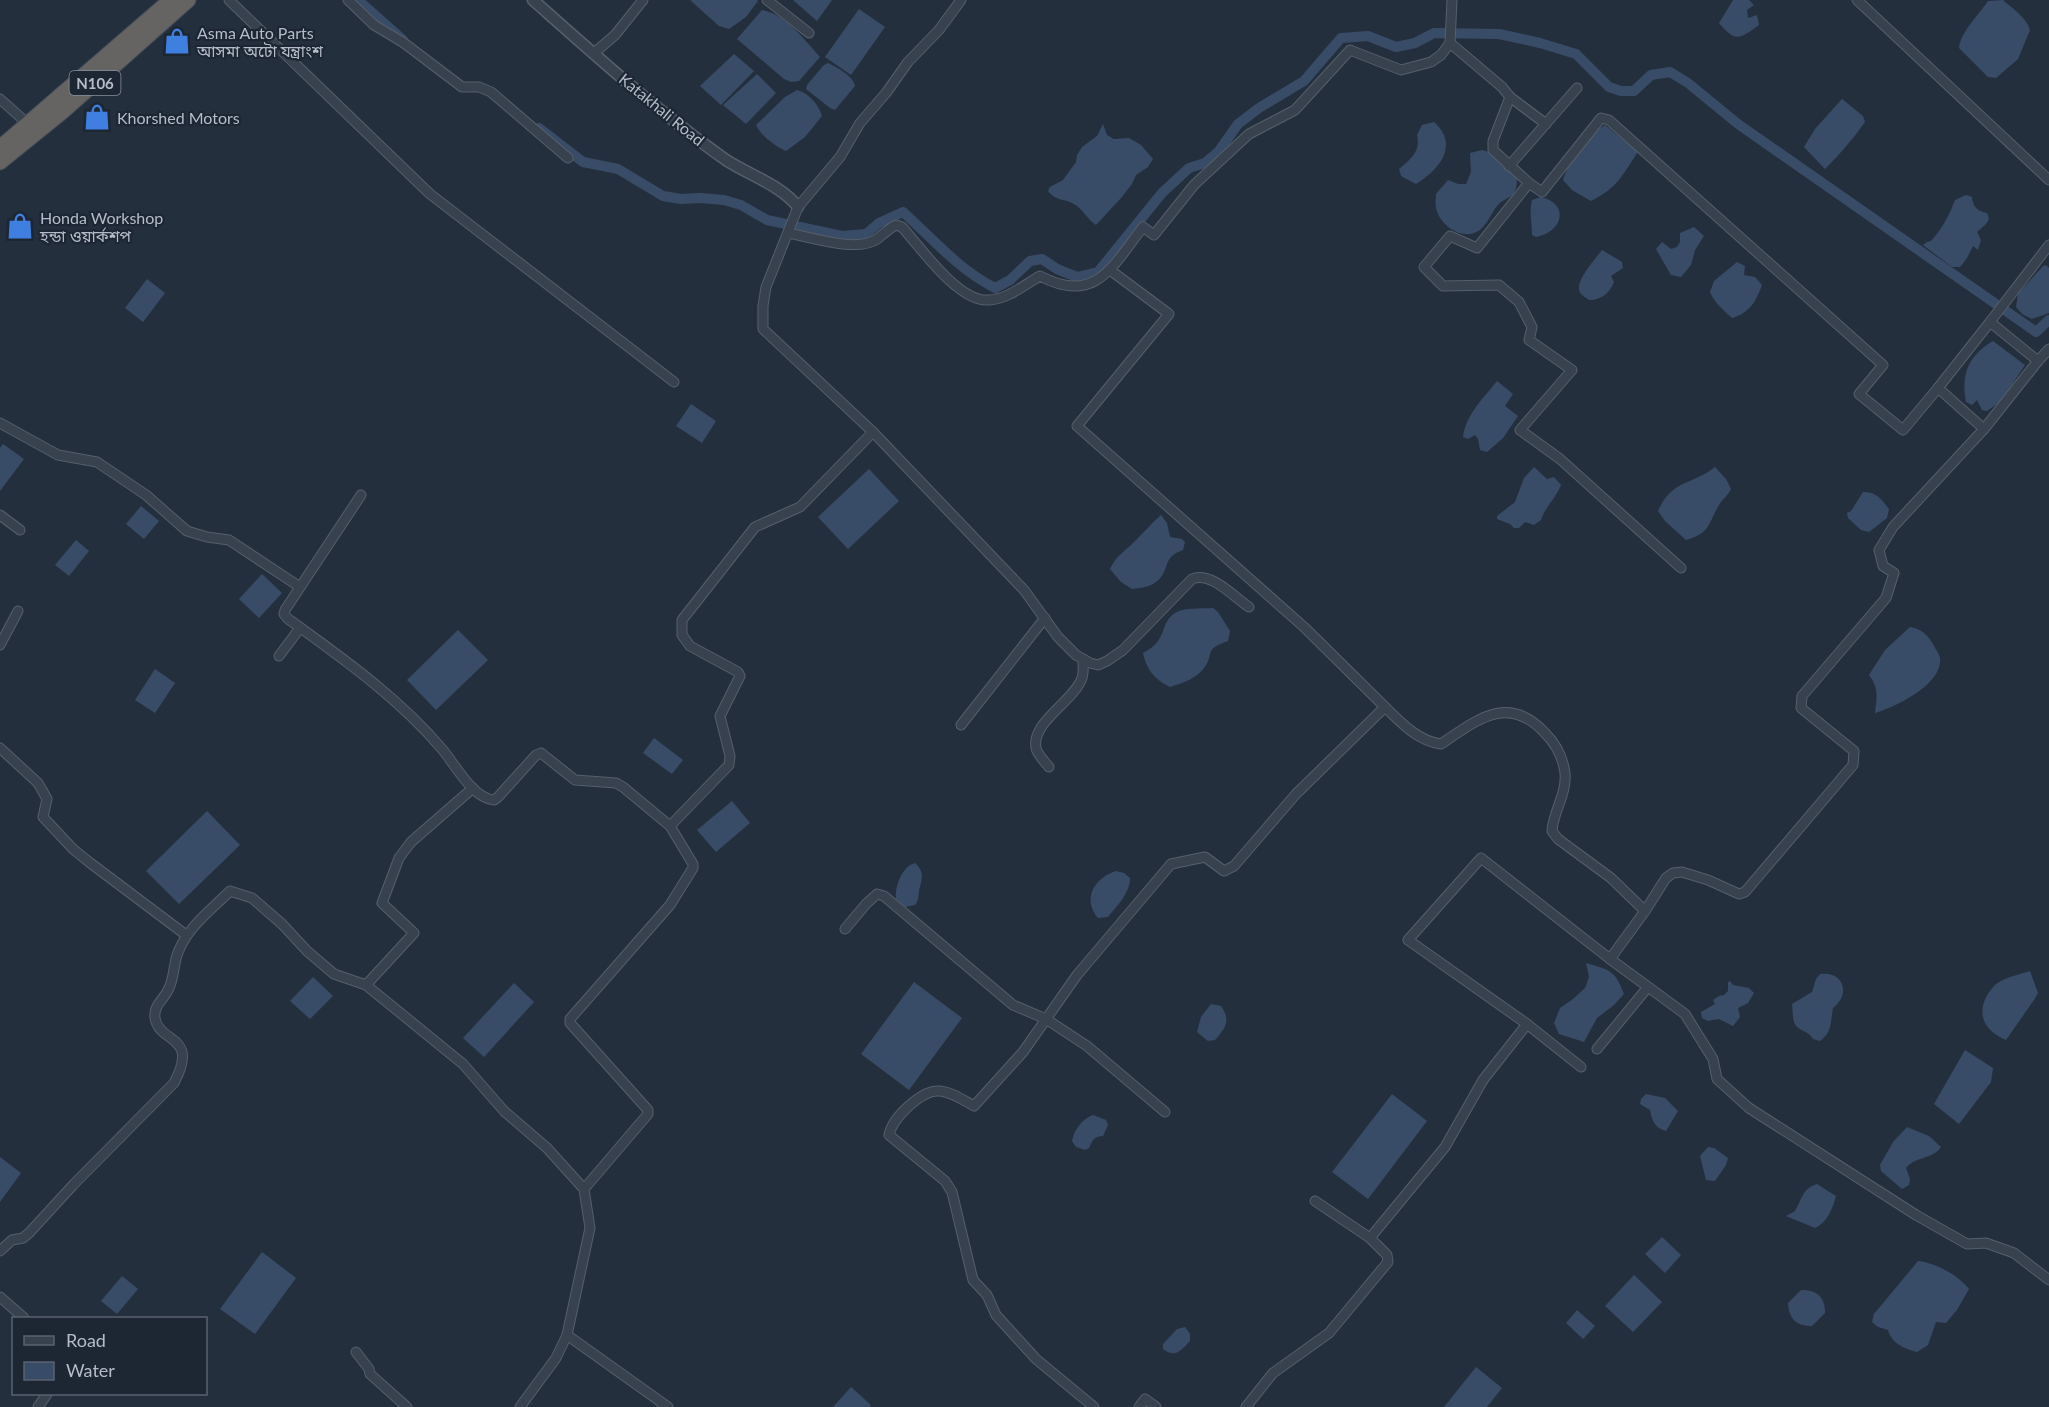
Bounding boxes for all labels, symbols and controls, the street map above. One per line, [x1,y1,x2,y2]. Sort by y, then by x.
place label: Asma Auto Parts আসমা অটো যন্ত্রাংশ [196,23,324,60]
shop icon: Asma Auto Parts আসমা অটো যন্ত্রাংশ [162,26,192,56]
street label: Katakhali Road [615,69,709,149]
road number: N106 [70,71,121,95]
shop icon: Khorshed Motors [82,102,112,132]
place label: Khorshed Motors [117,108,240,127]
place label: Honda Workshop হন্ডা ওয়ার্কশপ [39,208,163,245]
shop icon: Honda Workshop হন্ডা ওয়ার্কশপ [5,211,35,241]
legend [12,1317,207,1395]
text: Road [66,1329,106,1351]
text: Water [66,1359,115,1381]

